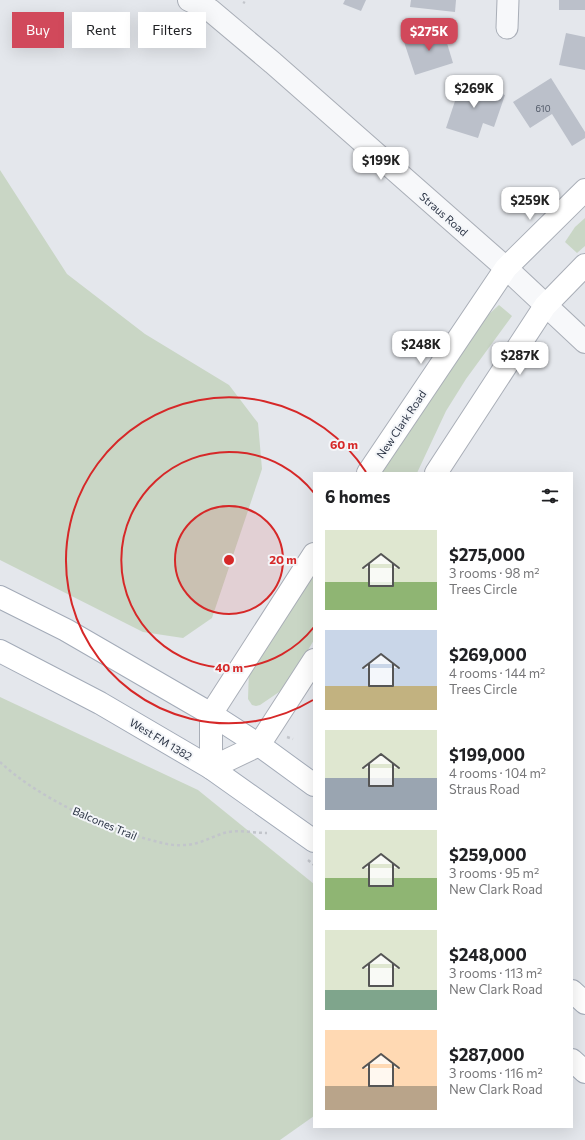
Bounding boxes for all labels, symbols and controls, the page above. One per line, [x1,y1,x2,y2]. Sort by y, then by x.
chip: Buy [12,12,64,48]
chip: Rent [72,12,130,48]
chip: Filters [138,12,206,48]
pin: $275K [401,18,457,52]
text: $275K [410,23,448,39]
pin: $269K [446,75,502,109]
text: $269K [454,80,494,96]
house number: 610 [535,103,551,114]
pin: $199K [353,147,409,181]
text: $199K [362,152,400,168]
pin: $259K [502,187,558,221]
street label: Straus Road [417,189,471,239]
text: $259K [510,192,550,208]
pin: $248K [393,331,449,365]
text: $248K [401,336,441,352]
pin: $287K [492,342,548,376]
text: $287K [501,347,539,363]
street label: New Clark Road [373,388,429,460]
text: 60 m [330,437,358,451]
icon: filters [539,485,561,507]
text: 6 homes [325,486,390,507]
text: $275,000 [449,544,525,565]
icon: home [357,546,405,594]
text: 20 m [269,552,297,566]
centre of rings [222,553,236,567]
text: 3 rooms · 98 m² [449,565,540,581]
text: Trees Circle [449,581,517,597]
text: $269,000 [449,644,527,665]
icon: home [357,646,405,694]
text: 40 m [215,660,243,674]
text: 4 rooms · 144 m² [449,665,545,681]
text: Trees Circle [449,681,517,697]
street label: West FM 1382 [127,715,195,763]
text: $199,000 [449,744,525,765]
icon: home [357,746,405,794]
text: 4 rooms · 104 m² [449,765,546,781]
text: Straus Road [449,781,520,797]
street label: Balcones Trail [71,804,139,842]
text: $259,000 [449,844,527,865]
icon: home [357,846,405,894]
text: 3 rooms · 95 m² [449,865,539,881]
text: New Clark Road [449,881,542,897]
text: $248,000 [449,944,527,965]
icon: home [357,946,405,994]
text: 3 rooms · 113 m² [449,965,542,981]
text: New Clark Road [449,981,542,997]
text: $287,000 [449,1044,525,1065]
icon: home [357,1046,405,1094]
text: 3 rooms · 116 m² [449,1065,543,1081]
text: New Clark Road [449,1081,542,1097]

